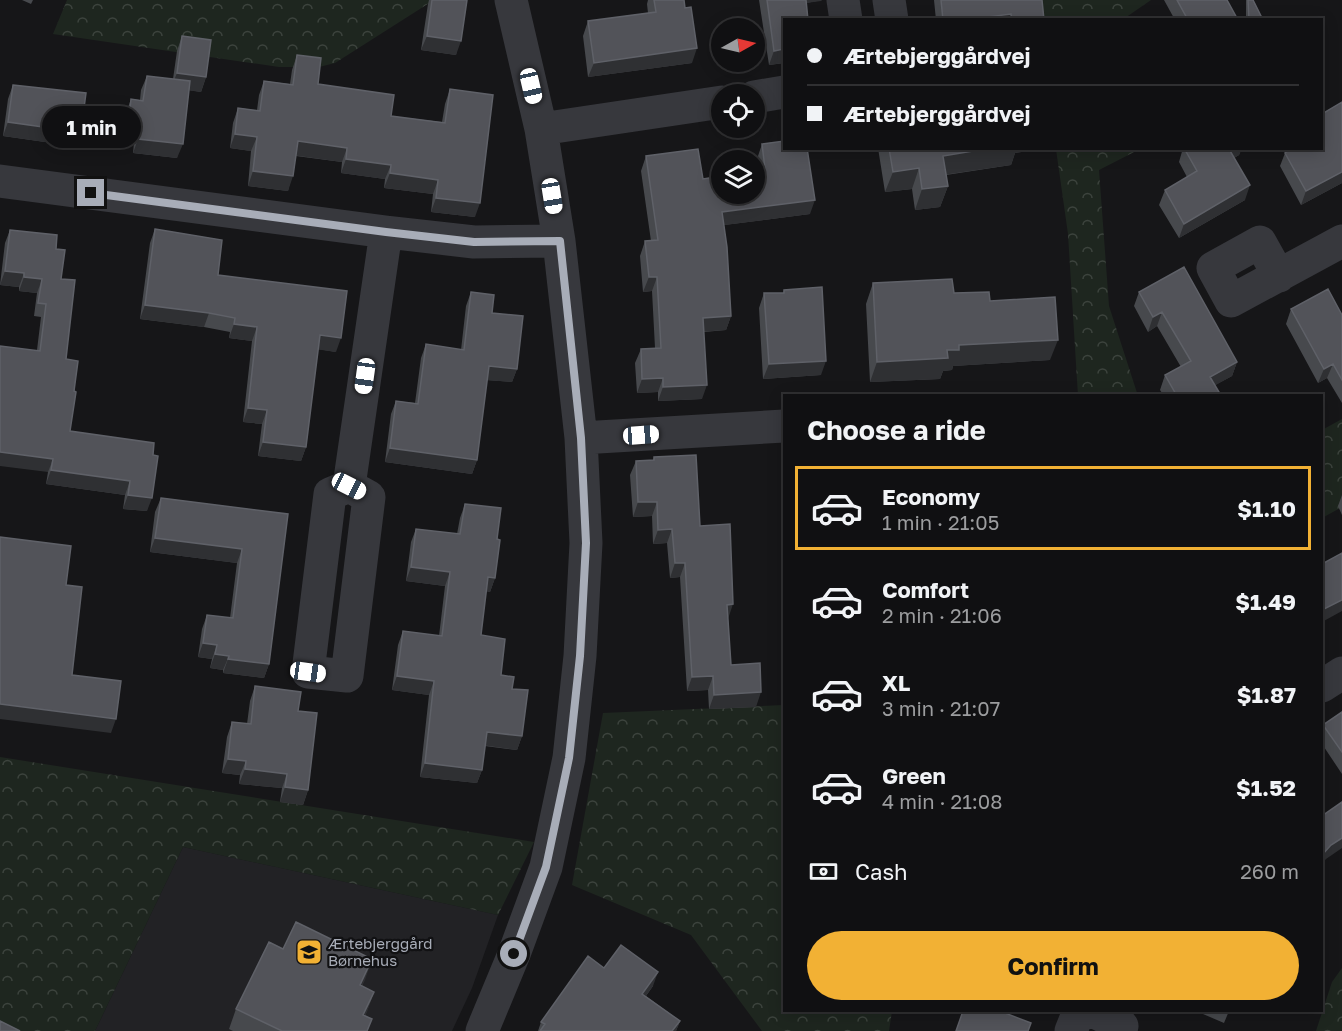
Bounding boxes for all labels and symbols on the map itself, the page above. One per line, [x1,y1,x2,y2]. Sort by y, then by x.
north arrow [711,18,765,72]
car [518,66,544,106]
callout: 1 min [42,106,140,148]
car [540,177,564,215]
route end [77,179,104,206]
car [354,357,376,395]
car [622,425,660,445]
car [329,470,369,502]
car [289,661,327,683]
place label: Ærtebjerggård Børnehus [328,934,433,969]
school or university icon: Ærtebjerggård Børnehus [294,937,324,967]
route start [500,940,527,967]

